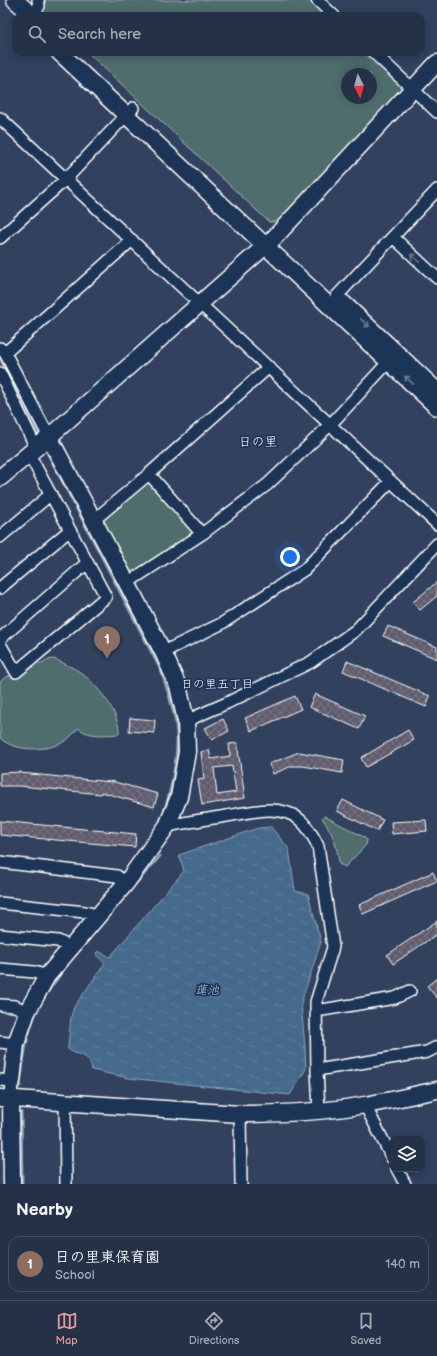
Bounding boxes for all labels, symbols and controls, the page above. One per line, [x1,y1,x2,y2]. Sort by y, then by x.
search box [12,12,425,56]
icon: search [26,23,48,45]
text: Search here [58,25,141,44]
north arrow [341,68,377,104]
one-way arrow [410,253,420,262]
one-way arrow [360,318,370,328]
one-way arrow [404,376,414,385]
district label: 日の里 [238,434,278,450]
your location [280,547,300,567]
pin: 1 [94,626,120,659]
district label: 日の里五丁目 [181,677,253,692]
water label: 蓮池 [195,983,220,998]
map controls [389,1136,425,1172]
button: layers [389,1136,425,1172]
text: Nearby [16,1200,73,1220]
text: 日の里東保育園 [55,1248,160,1267]
text: 1 [27,1256,33,1272]
text: 140 m [385,1256,420,1272]
text: School [55,1267,95,1283]
tab: Map [56,1310,78,1347]
tab: Directions [189,1310,239,1347]
tab: Saved [351,1310,381,1347]

